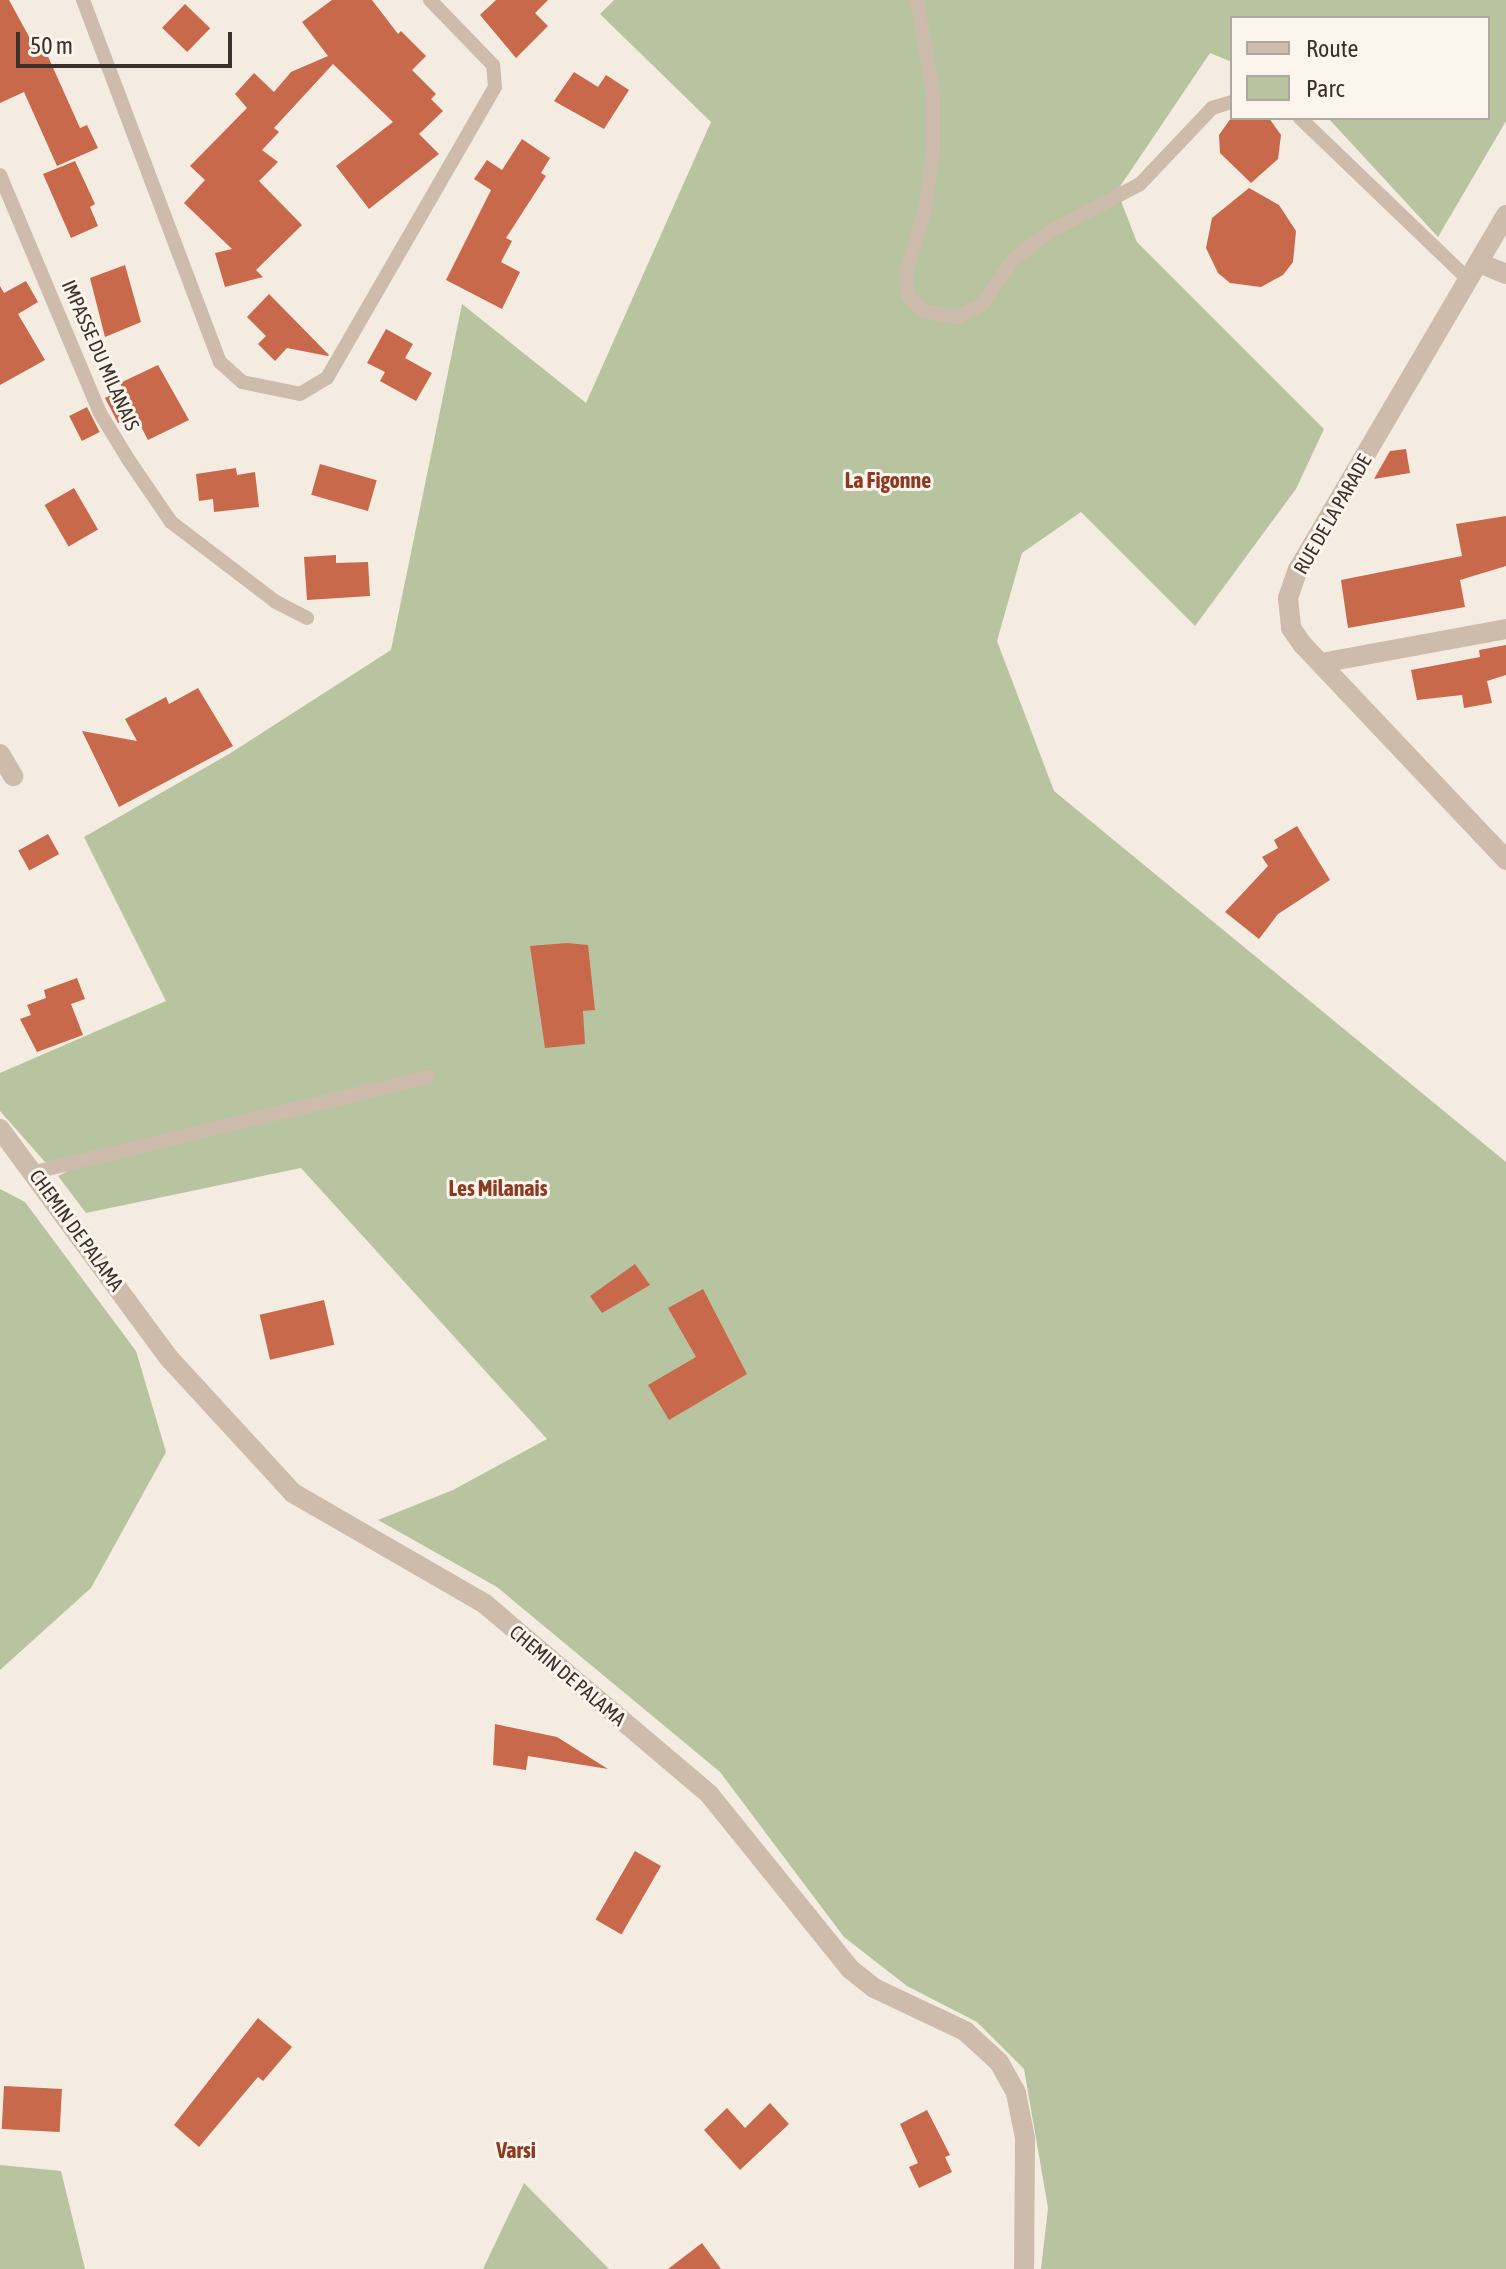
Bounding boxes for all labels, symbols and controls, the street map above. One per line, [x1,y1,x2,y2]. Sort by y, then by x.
scale bar [20,16,236,66]
legend [1230,16,1490,120]
text: 50 m [30,32,73,59]
text: Route [1306,35,1358,62]
text: Parc [1306,75,1344,102]
street label: IMPASSE DU MILANAIS [57,276,145,434]
street label: RUE DE LA PARADE [1288,450,1376,578]
district label: La Figonne [845,468,931,494]
street label: CHEMIN DE PALAMA [25,1165,129,1295]
district label: Les Milanais [449,1176,547,1202]
street label: CHEMIN DE PALAMA [505,1619,631,1731]
district label: Varsi [496,2138,536,2164]

